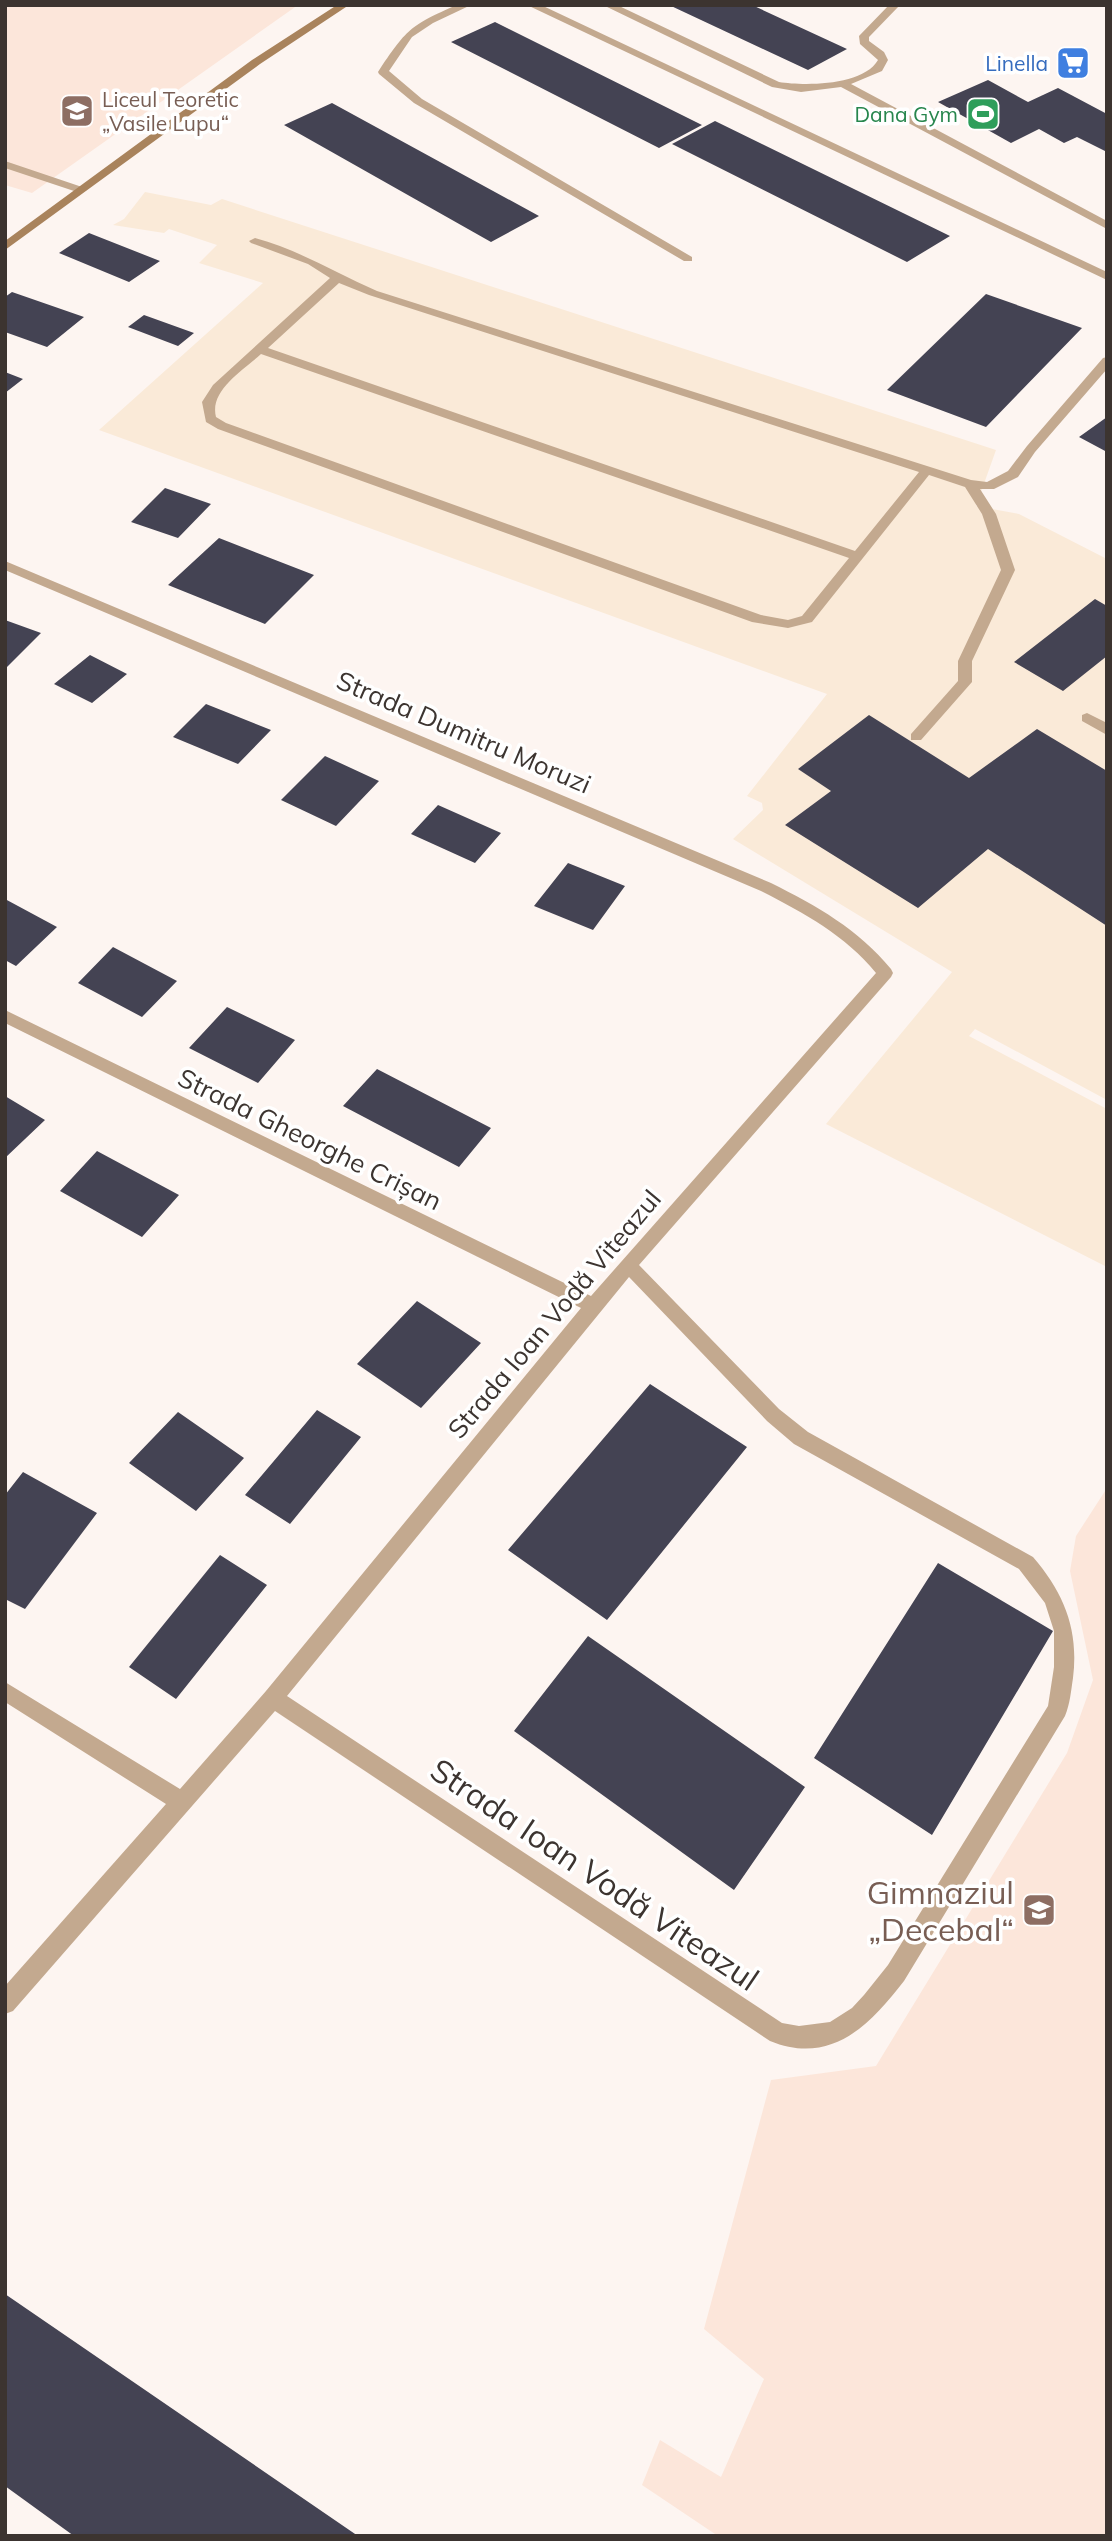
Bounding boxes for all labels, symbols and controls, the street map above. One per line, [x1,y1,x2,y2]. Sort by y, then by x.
supermarket icon: Linella [1054,44,1092,82]
place label: Linella [985,50,1048,76]
place label: Liceul Teoretic „Vasile Lupu“ [102,86,239,136]
school or university icon: Liceul Teoretic „Vasile Lupu“ [58,92,96,130]
sports icon: Dana Gym [964,95,1002,133]
place label: Dana Gym [854,101,958,127]
street label: Strada Dumitru Moruzi [332,663,596,801]
street label: Strada Gheorghe Crișan [173,1061,447,1217]
street label: Strada Ioan Vodă Viteazul [440,1183,668,1445]
street label: Strada Ioan Vodă Viteazul [423,1749,767,1999]
place label: Gimnaziul „Decebal“ [867,1872,1014,1949]
school or university icon: Gimnaziul „Decebal“ [1020,1891,1058,1929]

